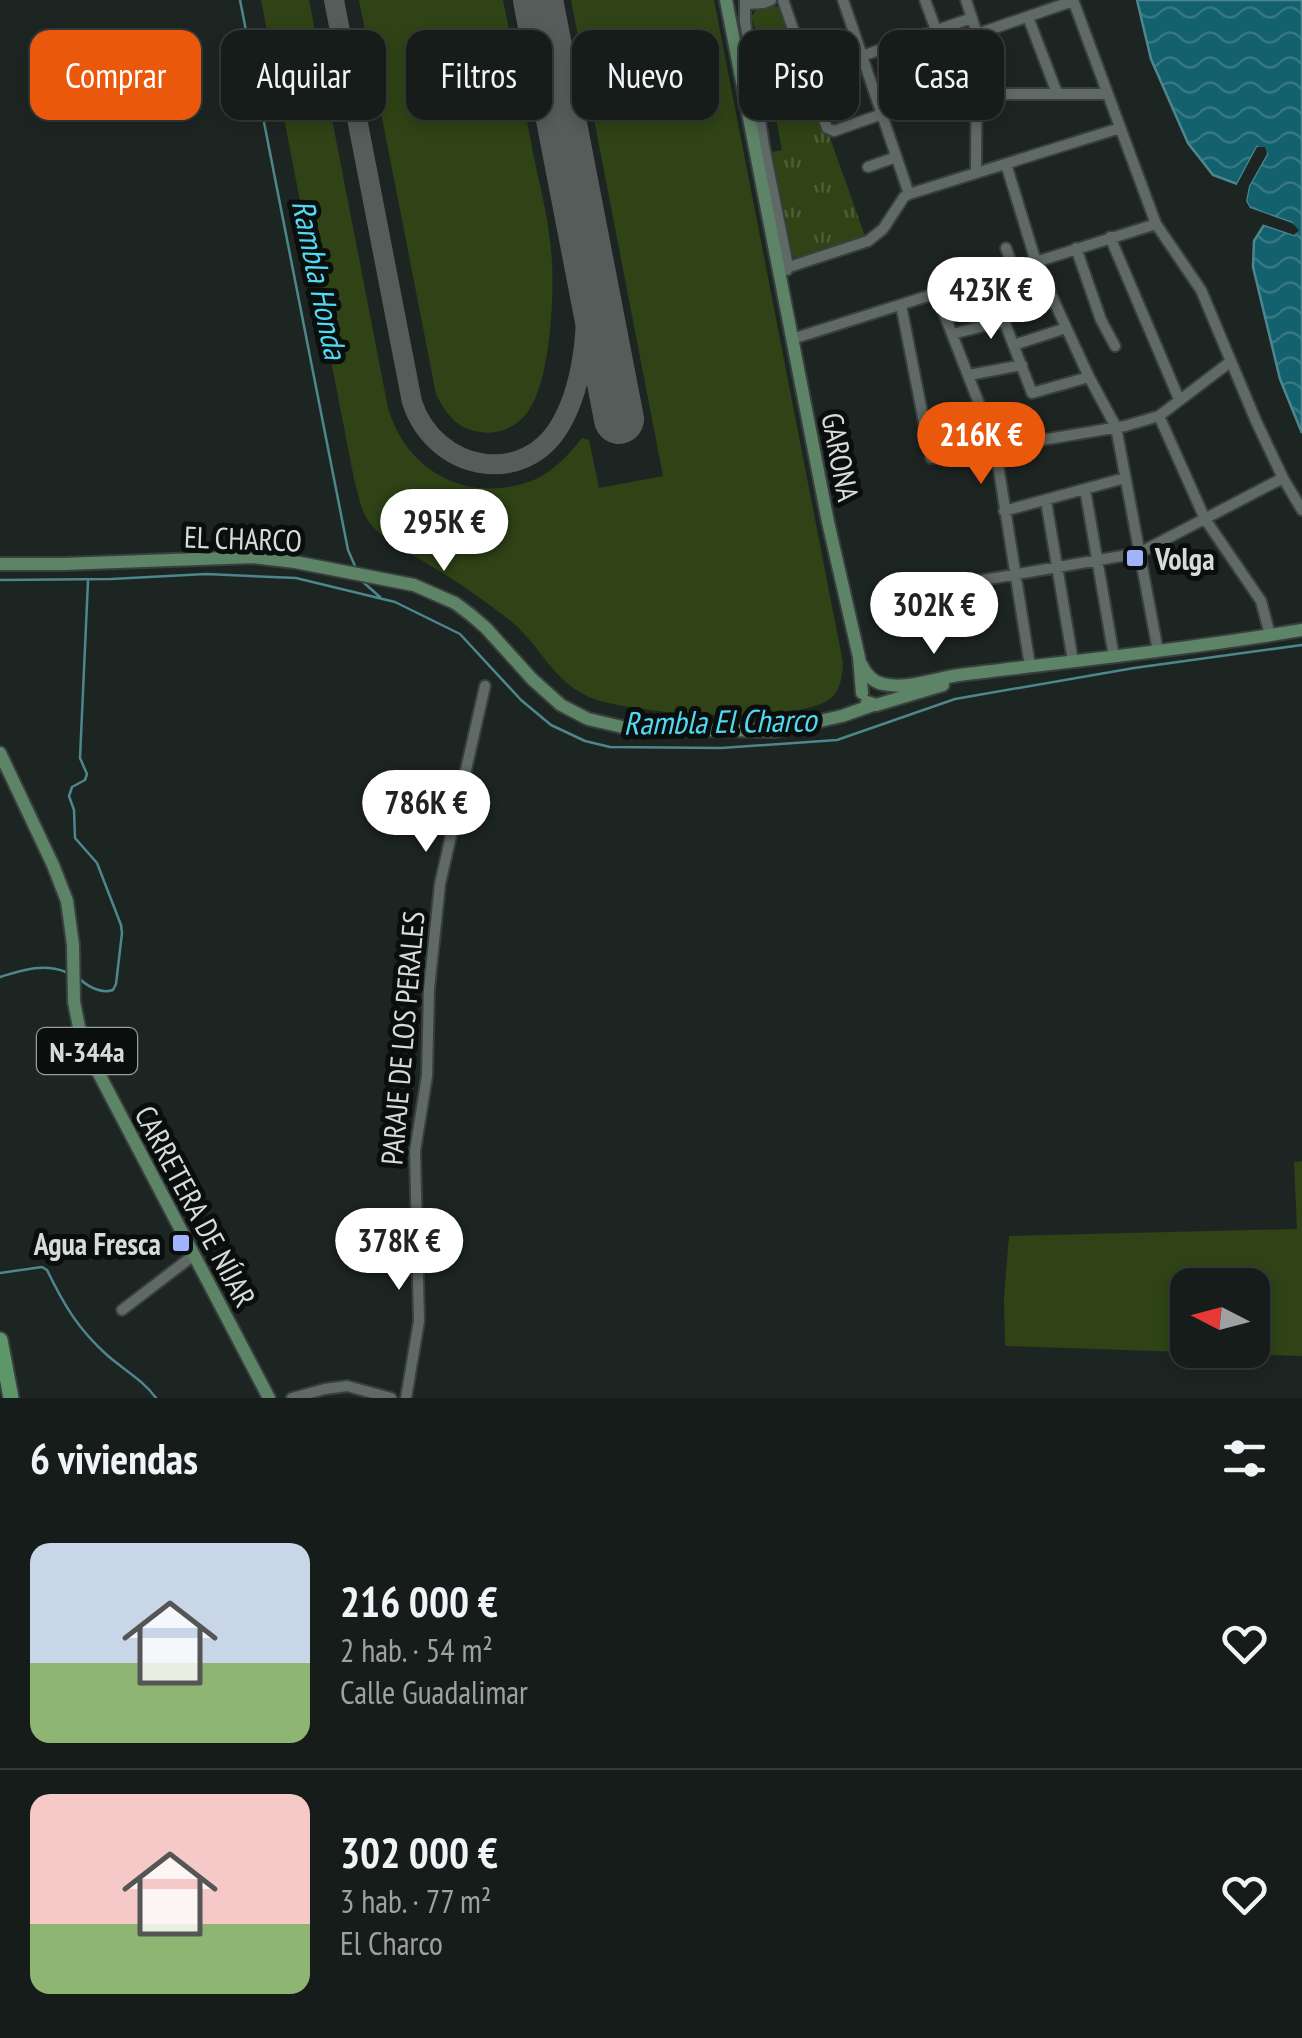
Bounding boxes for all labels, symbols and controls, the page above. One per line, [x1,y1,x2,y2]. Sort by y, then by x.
chip: Comprar [30,30,201,120]
chip: Alquilar [221,30,386,120]
chip: Filtros [406,30,552,120]
chip: Nuevo [572,30,719,120]
chip: Piso [739,30,859,120]
chip: Casa [879,30,1004,120]
water label: Rambla Honda [283,196,358,365]
pin: 423K € [910,257,1072,342]
text: 423K € [949,268,1033,310]
pin: 216K € [900,402,1062,487]
street label: GARONA [813,409,869,505]
text: 216K € [939,413,1023,455]
pin: 295K € [363,489,525,574]
text: 295K € [402,500,486,542]
street label: EL CHARCO [183,516,303,560]
place label: Volga [1154,539,1215,578]
marker: Volga [1124,547,1146,569]
pin: 302K € [853,572,1015,657]
text: 302K € [892,583,976,625]
water label: Rambla El Charco [623,698,819,744]
pin: 786K € [345,770,507,855]
text: 786K € [384,781,468,823]
street label: PARAJE DE LOS PERALES [371,910,433,1166]
road number: N-344a [37,1028,137,1074]
street label: CARRETERA DE NÍJAR [127,1099,265,1313]
pin: 378K € [318,1208,480,1293]
text: 378K € [357,1219,441,1261]
place label: Agua Fresca [33,1224,161,1263]
marker: Agua Fresca [170,1232,192,1254]
north arrow [1170,1268,1270,1368]
map controls [1170,1268,1270,1368]
text: 6 viviendas [30,1431,198,1486]
icon: filters [1217,1431,1272,1486]
text: 216 000 € [340,1574,498,1629]
icon: home [110,1583,230,1703]
icon: heart [1217,1616,1272,1671]
text: 2 hab. · 54 m² [340,1629,493,1671]
text: Calle Guadalimar [340,1671,528,1713]
text: 302 000 € [340,1825,498,1880]
icon: home [110,1834,230,1954]
icon: heart [1217,1867,1272,1922]
text: 3 hab. · 77 m² [340,1880,491,1922]
text: El Charco [340,1922,443,1964]

